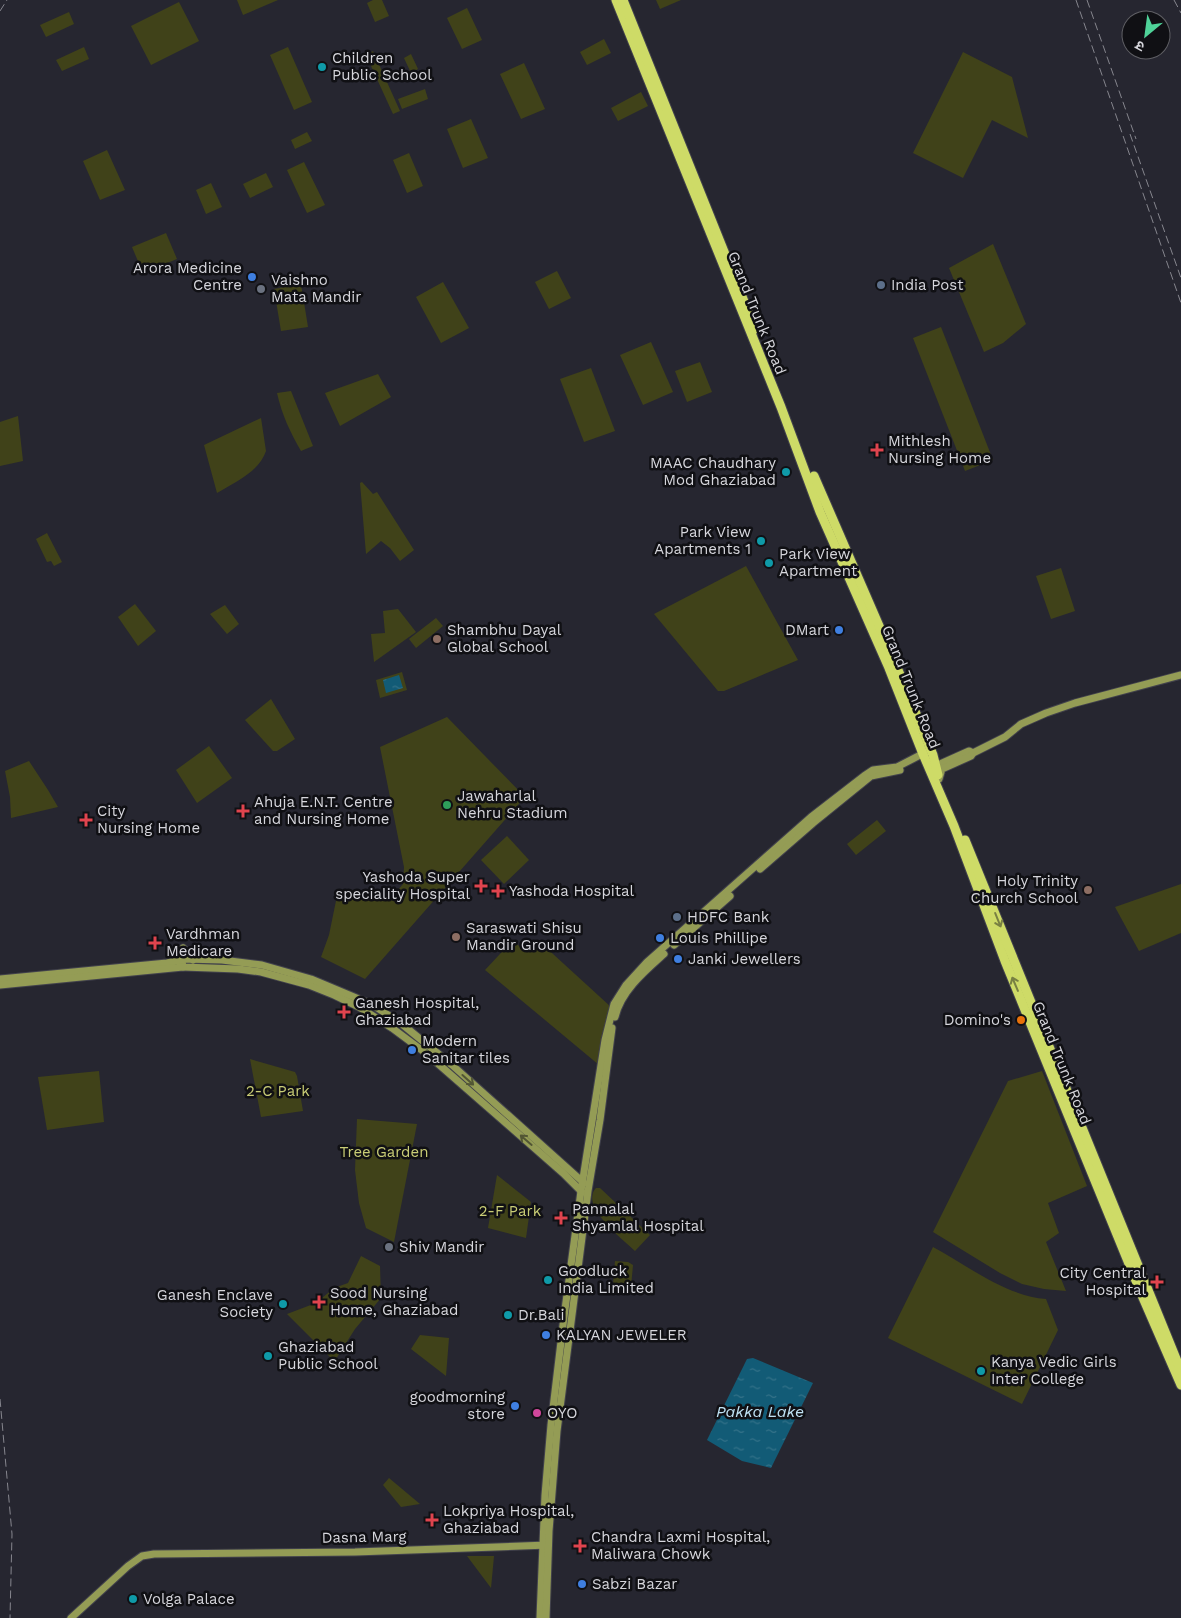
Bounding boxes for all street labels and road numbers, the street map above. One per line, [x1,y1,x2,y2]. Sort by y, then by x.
street label: Grand Trunk Road [724,249,790,377]
street label: Grand Trunk Road [878,623,944,751]
street label: Grand Trunk Road [1029,999,1095,1127]
street label: Dasna Marg [321,1527,407,1547]

